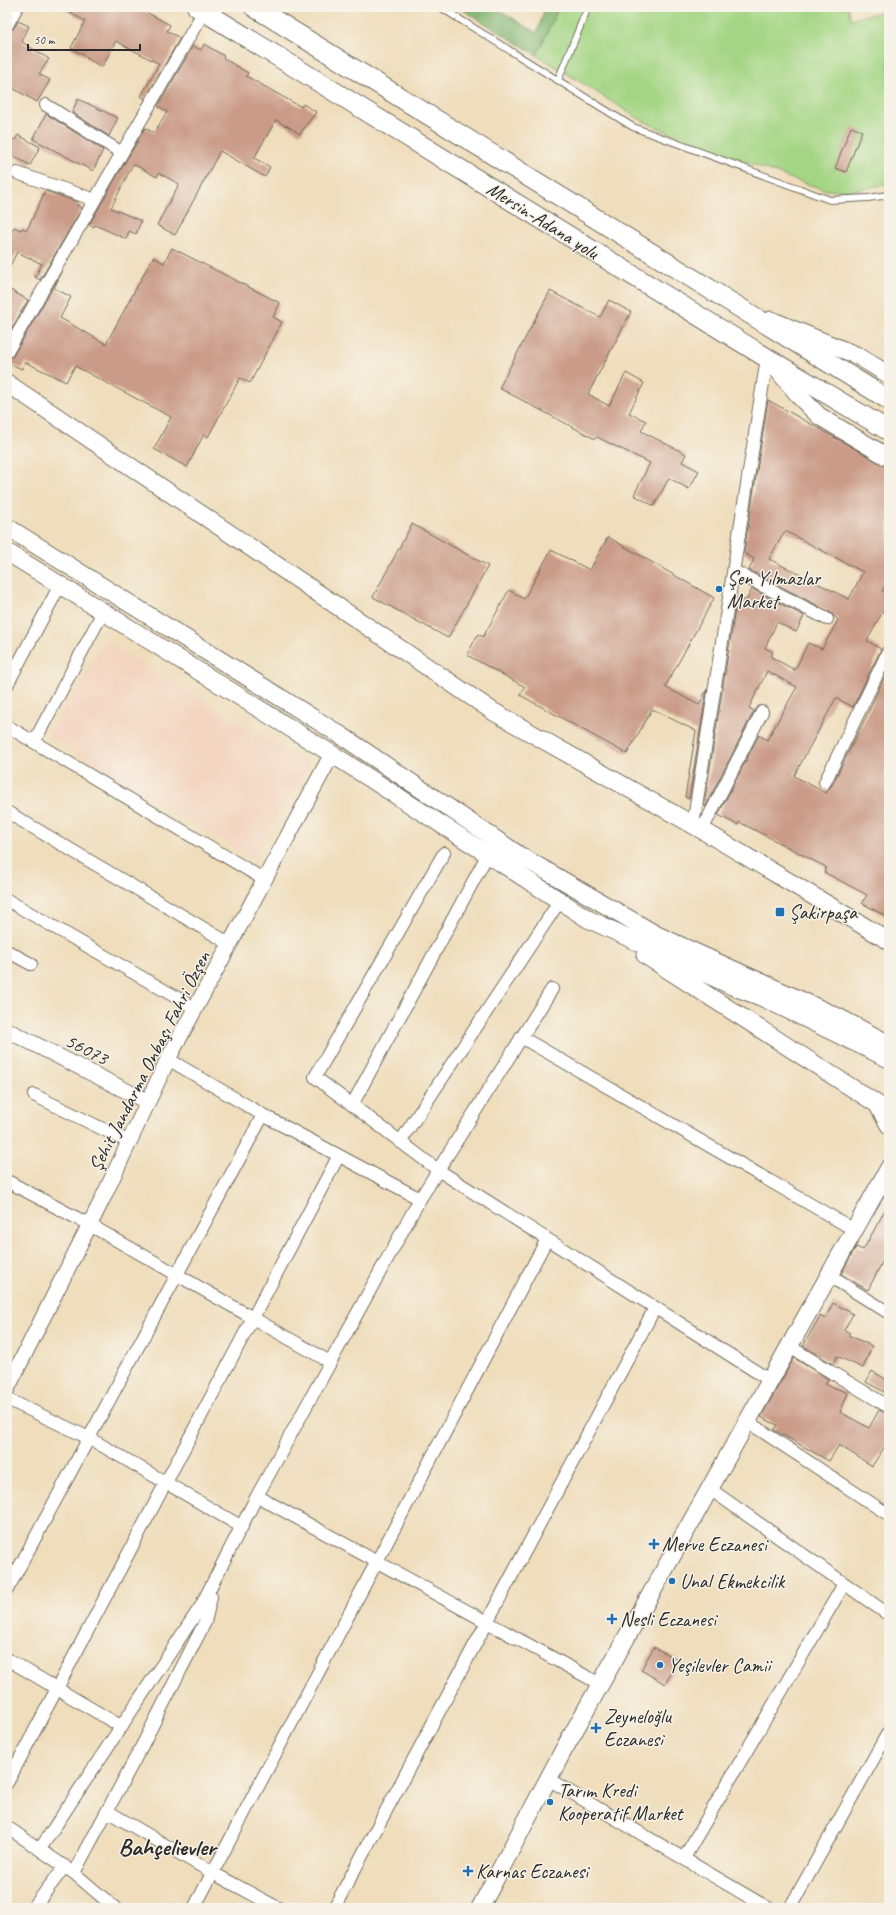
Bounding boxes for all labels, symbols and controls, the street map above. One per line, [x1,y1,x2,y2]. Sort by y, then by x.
scale bar [28,26,140,52]
text: 50 m [34,32,56,48]
street label: Mersin-Adana yolu [482,176,605,266]
place label: Şen Yılmazlar Market [727,566,822,614]
marker: Şen Yılmazlar Market [714,584,724,594]
place label: Şakirpaşa [789,900,858,925]
marker: Şakirpaşa [774,906,786,918]
street label: Şehit Jandarma Onbaşı Fahri Özşen [83,946,216,1176]
street label: 56073 [61,1028,114,1072]
place label: Merve Eczanesi [662,1532,769,1557]
marker: Merve Eczanesi [649,1539,659,1549]
place label: Unal Ekmekcilik [680,1569,786,1594]
marker: Unal Ekmekcilik [667,1576,677,1586]
place label: Nesli Eczanesi [620,1607,718,1632]
marker: Nesli Eczanesi [607,1614,617,1624]
place label: Yeşilevler Camii [668,1653,773,1678]
marker: Yeşilevler Camii [655,1660,665,1670]
place label: Zeyneloğlu Eczanesi [604,1704,672,1752]
marker: Zeyneloğlu Eczanesi [591,1723,601,1733]
place label: Tarım Kredi Kooperatif Market [558,1778,685,1826]
marker: Tarım Kredi Kooperatif Market [545,1797,555,1807]
district label: Bahçelievler [118,1832,218,1862]
place label: Karnas Eczanesi [476,1859,590,1884]
marker: Karnas Eczanesi [463,1866,473,1876]

